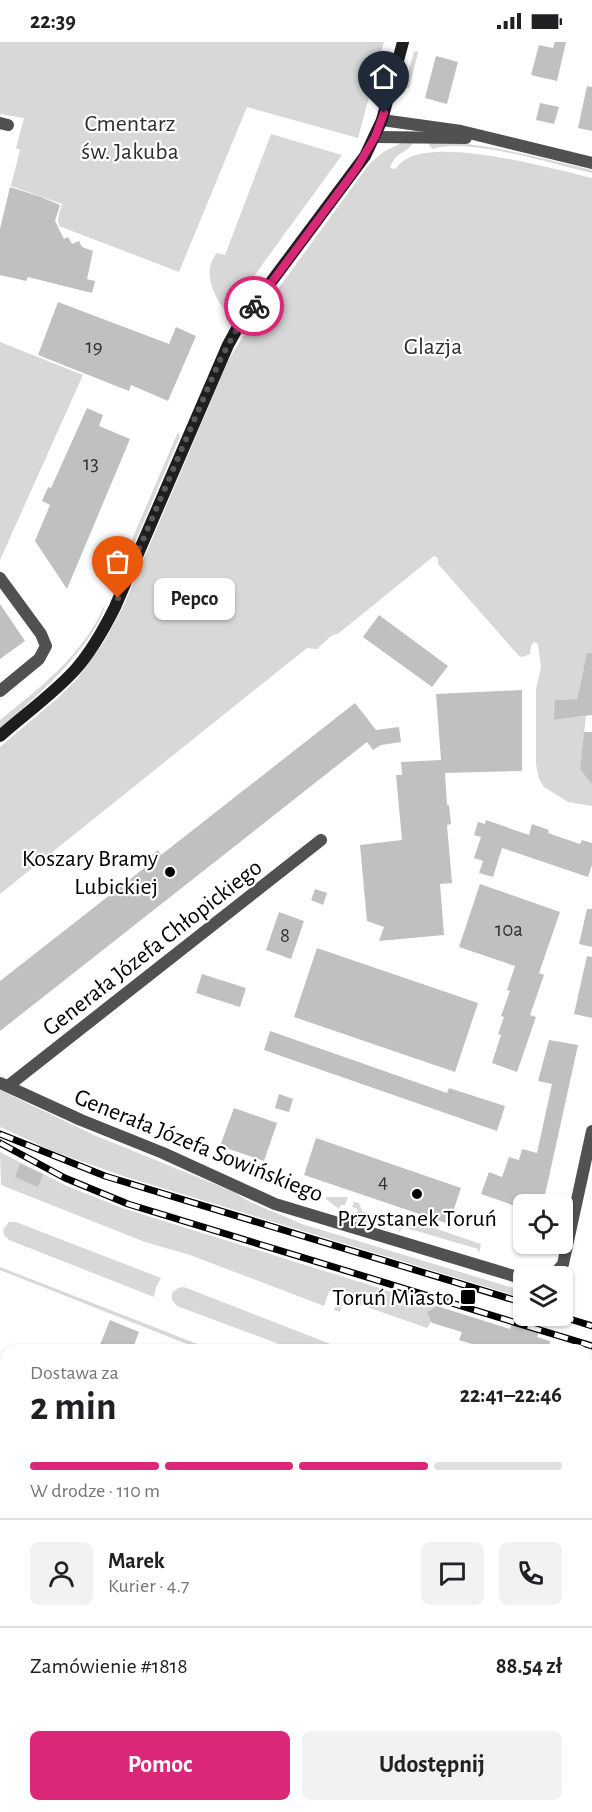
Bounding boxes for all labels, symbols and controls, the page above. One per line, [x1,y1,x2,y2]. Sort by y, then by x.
text: 22:39 [30,10,76,32]
pin [358,51,409,113]
icon: home [367,60,400,93]
park label: Cmentarz św. Jakuba [81,112,179,164]
courier [224,276,284,336]
icon: bike [238,290,271,323]
park label: Glazja [404,335,462,359]
house number: 19 [85,336,103,357]
house number: 13 [83,453,99,474]
pin [92,536,143,598]
icon: bag [101,545,134,578]
callout: Pepco [154,577,235,619]
text: Pepco [171,589,218,609]
place label: Koszary Bramy Lubickiej [22,847,158,899]
street label: Generała Józefa Chłopickiego [39,855,267,1041]
marker: Koszary Bramy Lubickiej [163,865,177,879]
house number: 10a [495,919,523,940]
house number: 8 [280,925,290,946]
street label: Generała Józefa Sowińskiego [71,1085,326,1207]
house number: 4 [378,1171,388,1192]
marker: Przystanek Toruń [410,1187,424,1201]
map controls [513,1194,573,1326]
button: locate [513,1194,573,1254]
place label: Przystanek Toruń [337,1207,497,1231]
button: layers [513,1266,573,1326]
place label: Toruń Miasto [332,1286,454,1310]
marker: Toruń Miasto [459,1288,477,1306]
text: Dostawa za [30,1363,119,1383]
text: 22:41–22:46 [460,1384,562,1406]
text: 2 min [30,1388,117,1427]
text: W drodze · 110 m [30,1481,160,1501]
button: person [30,1542,93,1605]
button: chat [421,1542,484,1605]
button: phone [499,1542,562,1605]
text: Marek [108,1550,165,1572]
text: Kurier · 4.7 [108,1576,189,1596]
text: Zamówienie #1818 [30,1655,188,1677]
text: 88.54 zł [496,1655,562,1677]
button: Pomoc [30,1731,290,1800]
button: Udostępnij [302,1731,562,1800]

